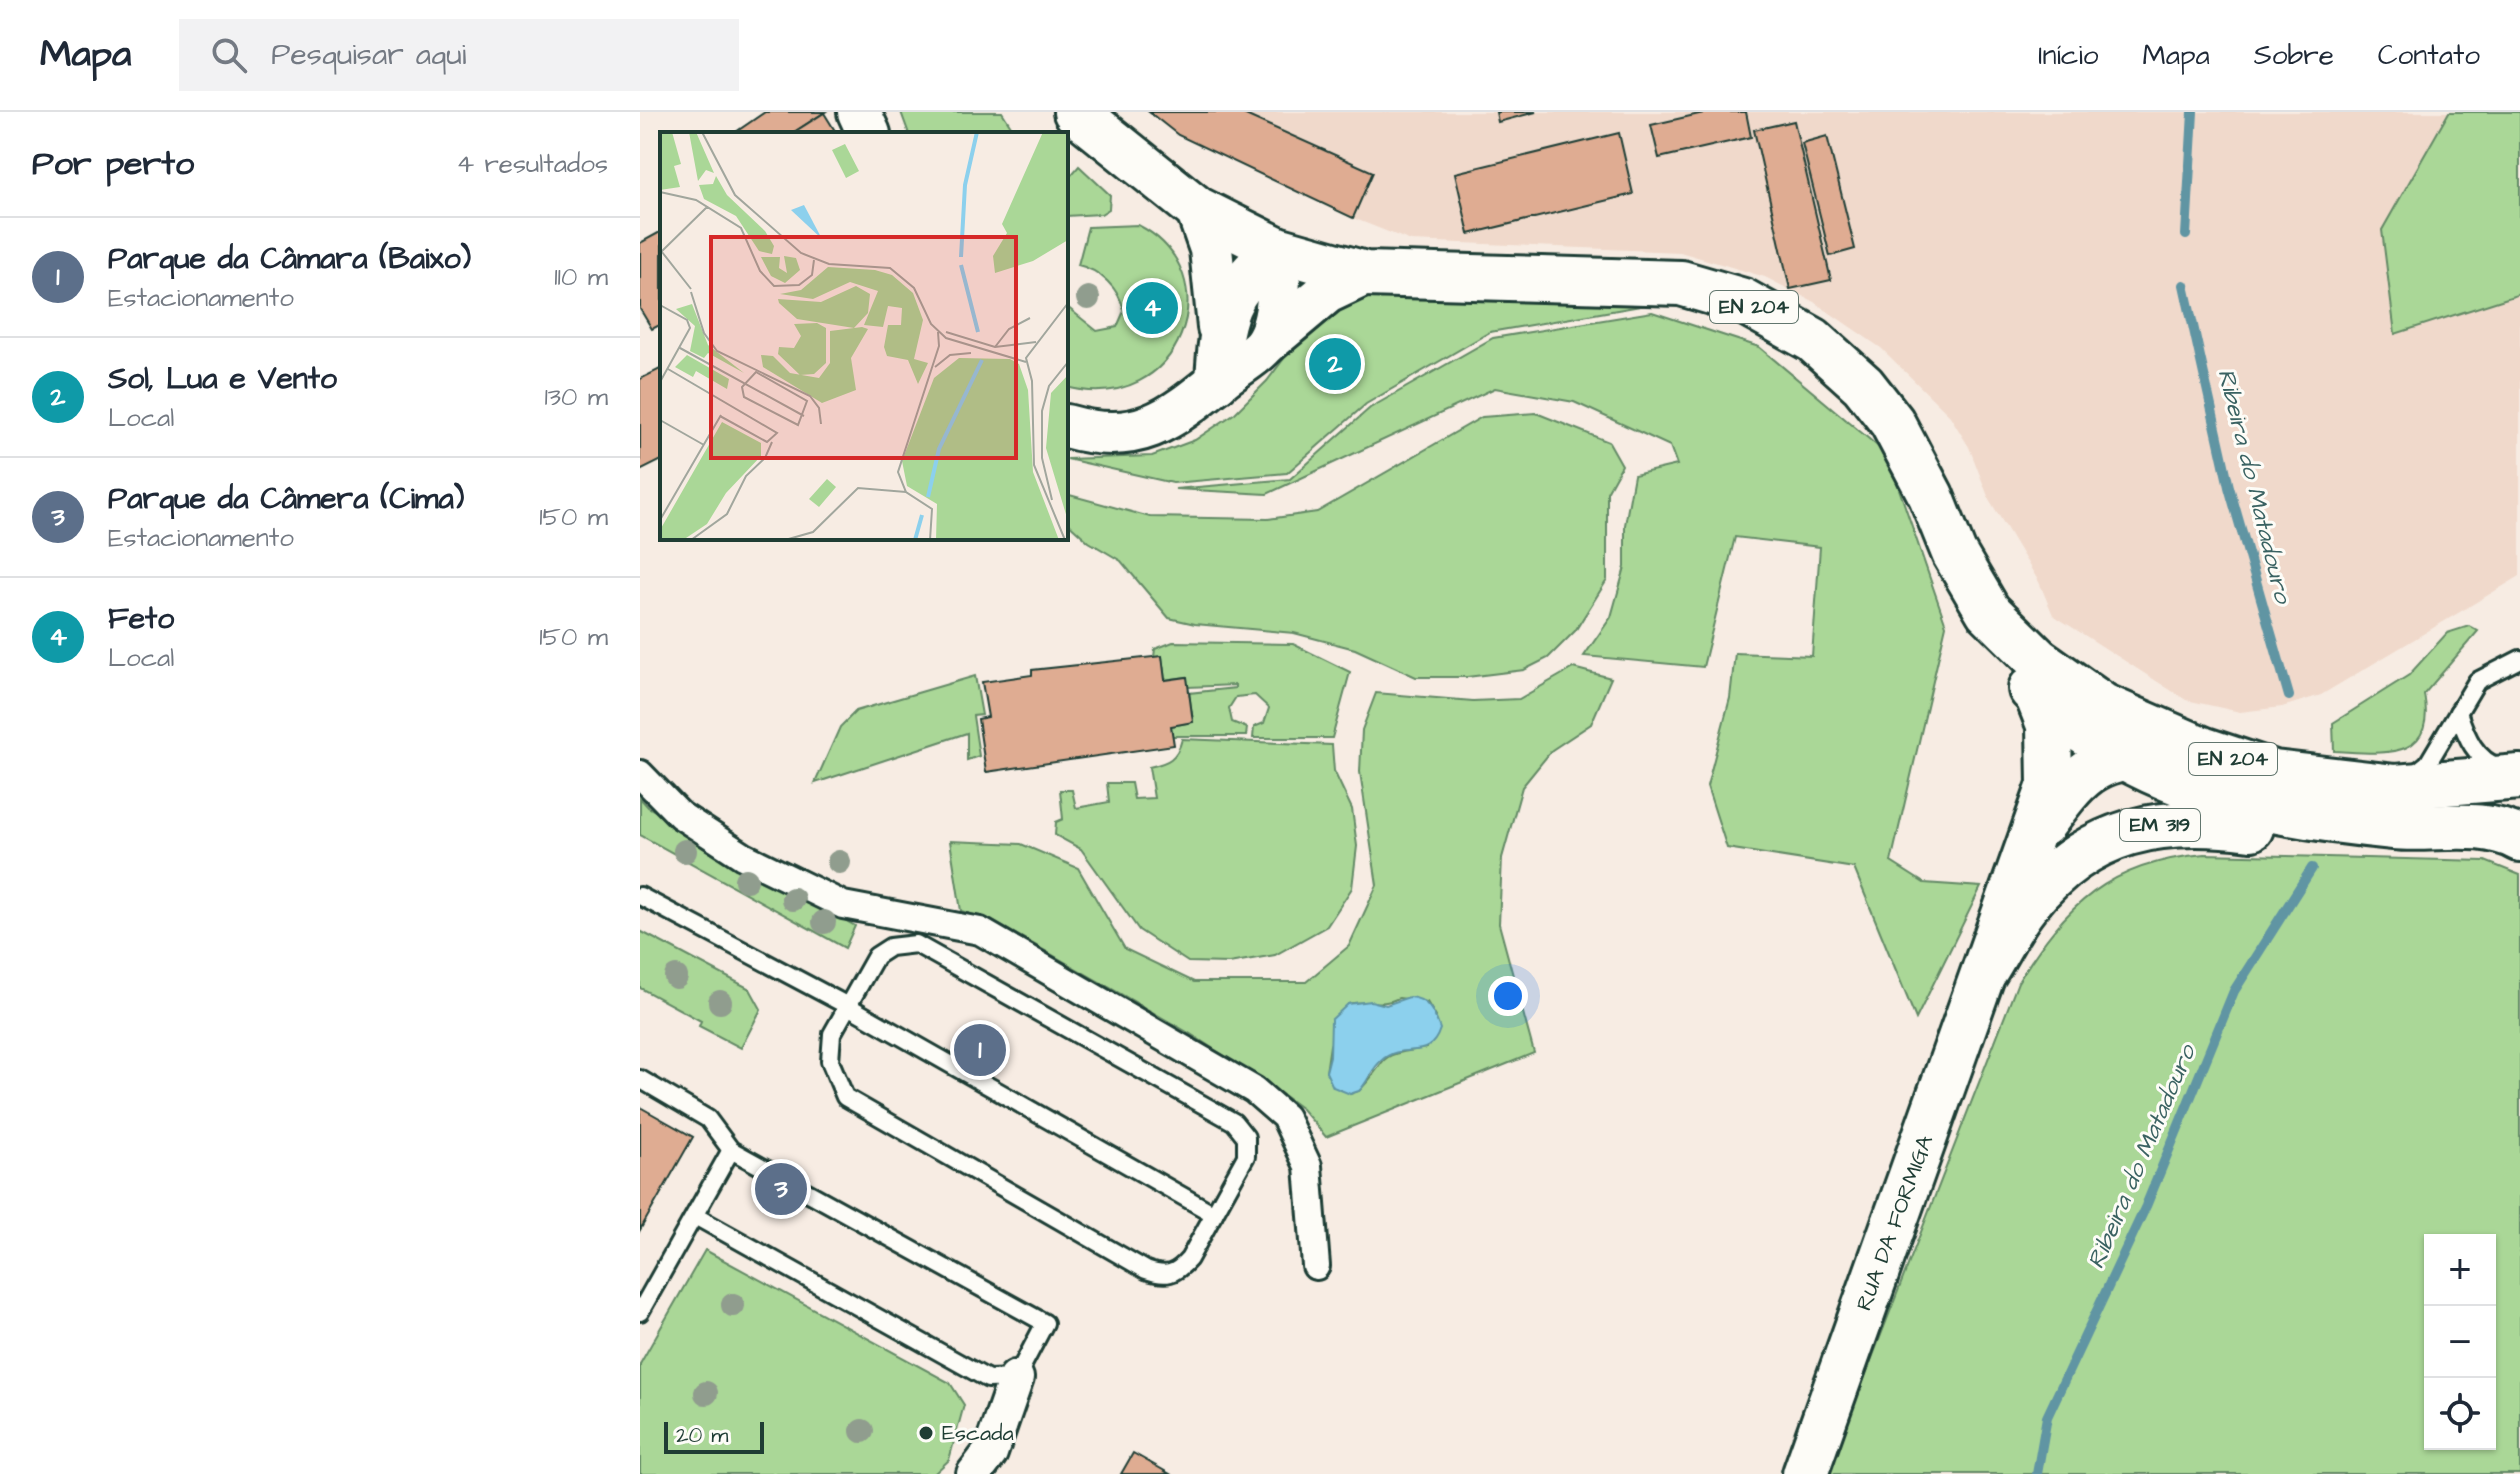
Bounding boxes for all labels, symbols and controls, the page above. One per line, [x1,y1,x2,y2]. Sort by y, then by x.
search box [179,19,739,91]
text: Mapa [40,29,131,81]
icon: search [207,33,251,77]
text: Pesquisar aqui [271,34,466,76]
text: Início [2038,36,2098,75]
text: Mapa [2142,36,2210,75]
text: Sobre [2254,36,2334,75]
text: Contato [2378,36,2480,75]
inset map [660,132,1068,540]
text: Por perto [32,140,194,188]
text: 4 resultados [456,146,608,182]
text: Parque da Câmara (Baixo) [108,238,471,280]
text: 1 [56,259,60,295]
text: 110 m [554,259,608,295]
pin: 4 [1126,278,1178,338]
text: Estacionamento [108,280,294,316]
road number: EN 204 [1710,291,1798,323]
pin: 2 [1309,334,1361,394]
text: Sol, Lua e Vento [108,358,337,400]
water label: Ribeira do Matadouro [2208,365,2300,608]
text: 2 [51,379,65,415]
text: 130 m [544,379,608,415]
text: Local [108,400,174,436]
text: Parque da Câmera (Cima) [108,478,464,520]
text: 3 [51,499,65,535]
text: 150 m [539,499,608,535]
text: Estacionamento [108,520,294,556]
text: Feto [108,598,174,640]
text: 4 [49,619,67,655]
text: 150 m [539,619,608,655]
text: Local [108,640,174,676]
road number: EN 204 [2189,743,2277,775]
road number: EM 319 [2120,809,2200,841]
your location [1488,976,1528,1016]
pin: 1 [954,1020,1006,1080]
water label: Ribeira do Matadouro [2079,1039,2205,1274]
street label: RUA DA FORMIGA [1849,1131,1941,1315]
pin: 3 [755,1159,807,1219]
map controls [2424,1234,2496,1450]
button: + [2424,1234,2496,1306]
button: − [2424,1306,2496,1378]
button: locate [2424,1378,2496,1450]
scale bar [664,1418,764,1454]
place label: Escada [942,1418,1014,1449]
text: 20 m [676,1420,728,1451]
marker: Escada [917,1424,935,1442]

